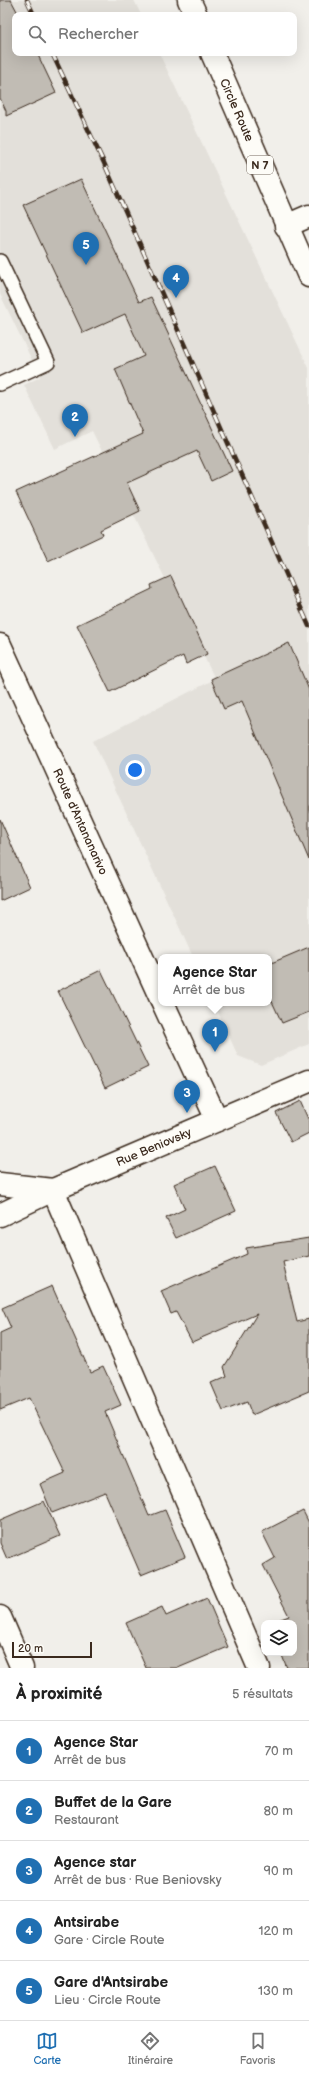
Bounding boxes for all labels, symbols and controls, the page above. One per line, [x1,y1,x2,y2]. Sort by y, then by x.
search box [12,12,297,56]
icon: search [26,23,48,45]
text: Rechercher [58,25,138,44]
street label: Circle Route [216,76,257,144]
road number: N 7 [247,156,273,174]
pin: 5 [73,232,99,265]
pin: 4 [163,265,189,298]
pin: 2 [62,404,88,437]
your location [125,760,145,780]
street label: Route d'Antananarivo [50,766,111,877]
popup [158,954,272,1006]
text: Agence Star [173,963,257,982]
text: Arrêt de bus [173,982,245,998]
pin: 1 [202,1019,228,1052]
pin: 3 [174,1080,200,1113]
street label: Rue Beniovsky [114,1124,194,1170]
map controls [261,1620,297,1656]
button: layers [261,1620,297,1656]
scale bar [12,1640,92,1659]
text: 20 m [18,1642,43,1655]
text: À proximité [16,1684,102,1704]
text: 5 résultats [232,1686,293,1702]
text: Agence Star [54,1733,138,1752]
text: 1 [26,1743,32,1759]
text: 70 m [265,1743,293,1759]
text: Arrêt de bus [54,1752,126,1768]
text: Buffet de la Gare [54,1793,172,1812]
text: 2 [25,1803,33,1819]
text: 80 m [264,1803,293,1819]
text: Restaurant [54,1812,119,1828]
text: Agence star [54,1853,136,1872]
text: 3 [25,1863,33,1879]
text: 90 m [264,1863,293,1879]
text: Arrêt de bus · Rue Beniovsky [54,1872,222,1888]
text: Antsirabe [54,1913,119,1932]
text: 4 [25,1923,33,1939]
text: 120 m [258,1923,293,1939]
text: Gare · Circle Route [54,1932,164,1948]
text: Gare d'Antsirabe [54,1973,168,1992]
text: 5 [25,1983,33,1999]
text: 130 m [258,1983,293,1999]
text: Lieu · Circle Route [54,1992,161,2008]
tab: Carte [33,2030,61,2067]
tab: Itinéraire [128,2030,173,2067]
tab: Favoris [240,2030,276,2067]

